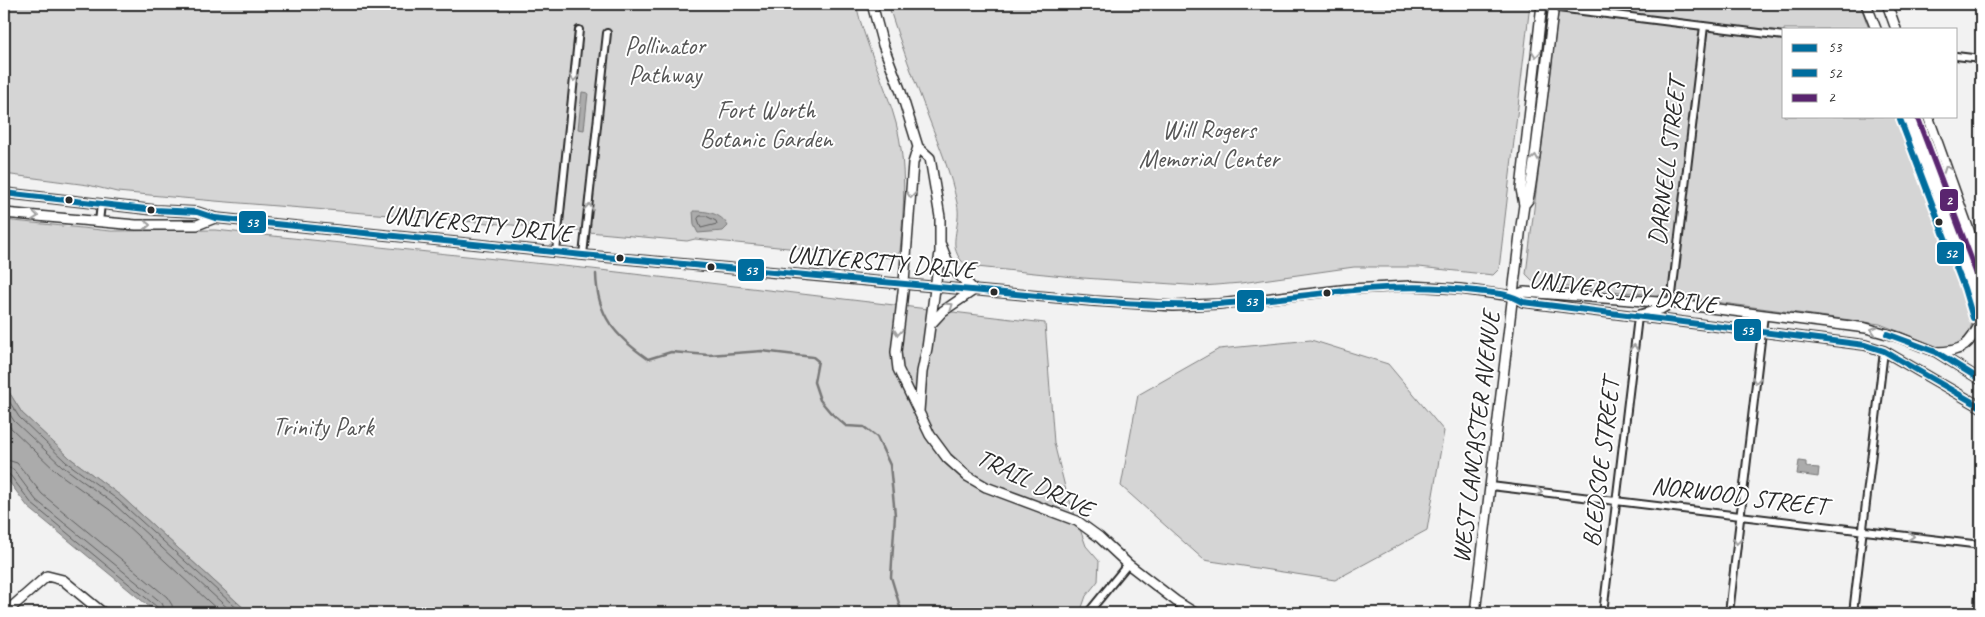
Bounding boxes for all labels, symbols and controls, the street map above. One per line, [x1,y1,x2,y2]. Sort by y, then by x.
legend [1782,28,1958,118]
park label: Pollinator Pathway [625,30,707,91]
text: 53 [1828,38,1843,57]
one-way arrow [1531,50,1542,58]
text: 52 [1828,64,1843,83]
street label: DARNELL STREET [1641,71,1694,247]
one-way arrow [569,74,580,82]
text: 2 [1828,88,1836,107]
park label: Fort Worth Botanic Garden [700,94,834,155]
park label: Will Rogers Memorial Center [1139,114,1281,175]
one-way arrow [1529,154,1539,162]
one-way arrow [1943,165,1953,173]
line badge: 2 [1939,188,1959,212]
one-way arrow [906,191,917,199]
text: 2 [1946,192,1954,209]
unlabelled marker [64,195,74,205]
street label: UNIVERSITY DRIVE [382,198,577,250]
one-way arrow [583,202,594,210]
unlabelled marker [146,205,156,215]
one-way arrow [31,210,39,221]
line badge: 53 [238,210,267,234]
text: 53 [246,214,260,231]
unlabelled marker [1934,217,1944,227]
one-way arrow [144,220,152,230]
street label: UNIVERSITY DRIVE [785,238,980,286]
line badge: 52 [1936,241,1965,265]
text: 52 [1945,245,1959,262]
unlabelled marker [615,253,625,263]
line badge: 53 [737,258,765,282]
unlabelled marker [706,262,716,272]
text: 53 [745,262,759,279]
street label: UNIVERSITY DRIVE [1527,263,1722,321]
unlabelled marker [989,287,999,297]
unlabelled marker [1322,288,1332,298]
line badge: 53 [1236,289,1265,313]
text: 53 [1245,293,1259,310]
one-way arrow [945,303,954,312]
street label: WEST LANCASTER AVENUE [1445,306,1508,565]
line badge: 53 [1733,318,1762,342]
text: 53 [1741,322,1755,339]
one-way arrow [1870,325,1879,336]
one-way arrow [893,328,904,336]
one-way arrow [1628,344,1639,352]
street label: BLEDSOE STREET [1575,371,1628,549]
one-way arrow [1751,376,1762,384]
park label: Trinity Park [272,411,375,443]
street label: TRAIL DRIVE [972,441,1101,526]
street label: NORWOOD STREET [1650,469,1835,523]
one-way arrow [1536,486,1544,497]
one-way arrow [1908,530,1916,541]
one-way arrow [1732,538,1743,546]

